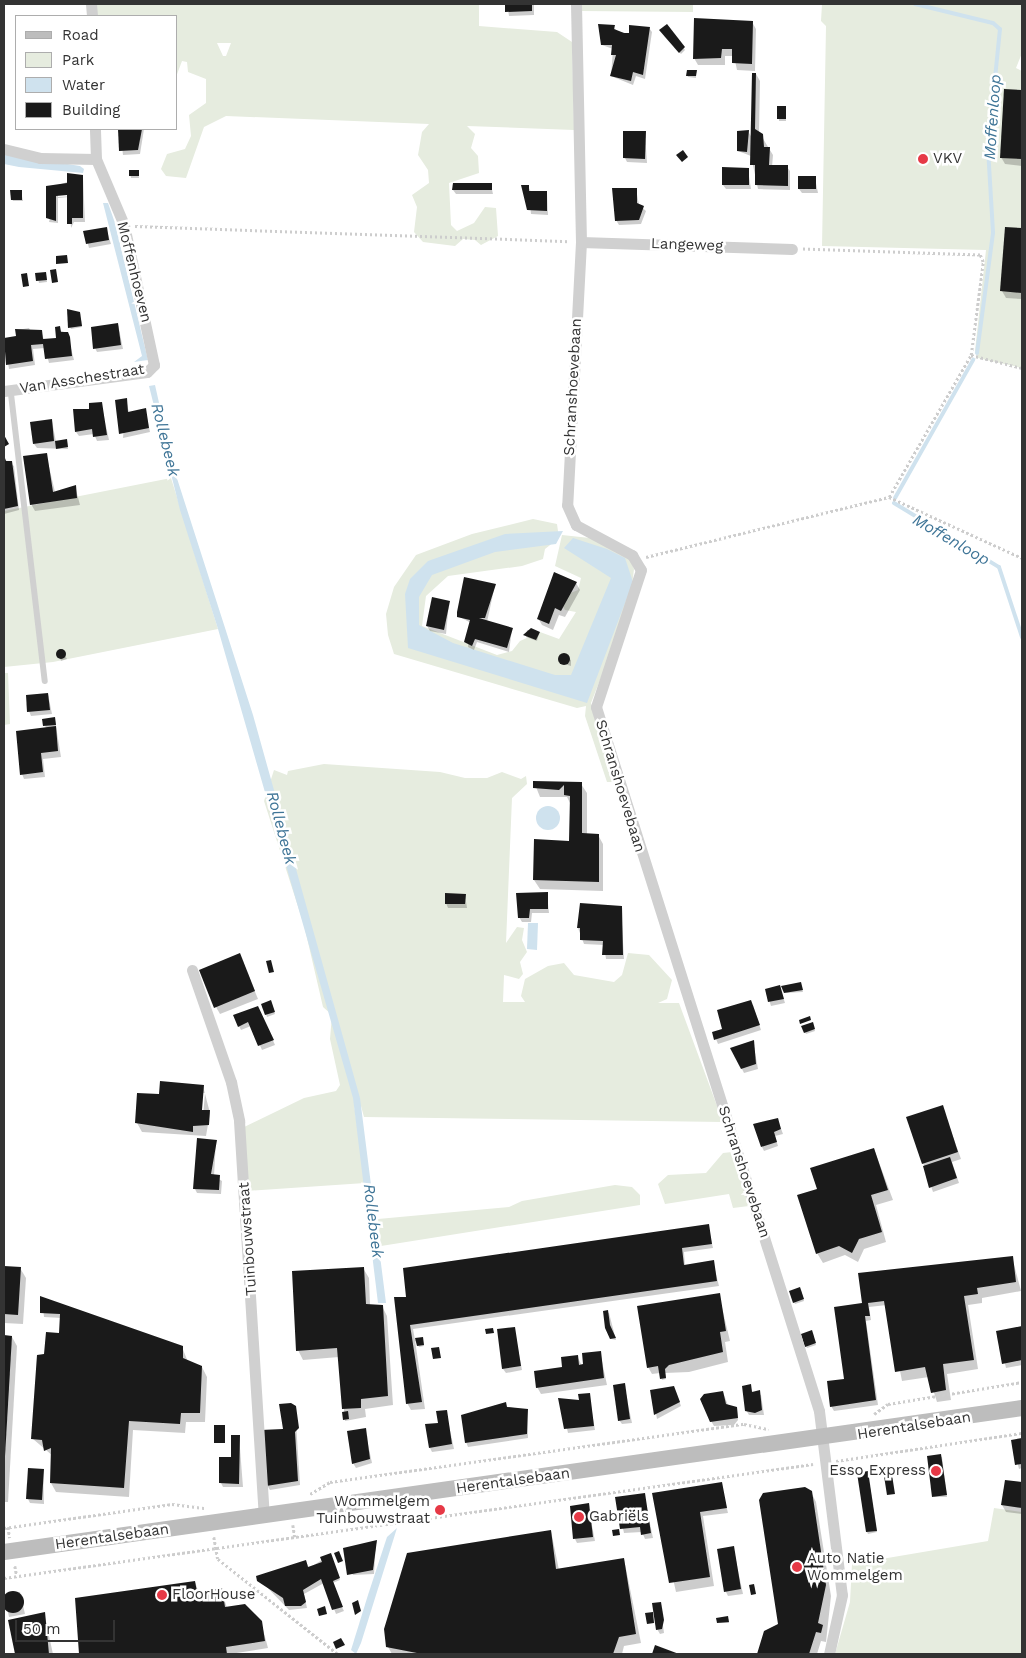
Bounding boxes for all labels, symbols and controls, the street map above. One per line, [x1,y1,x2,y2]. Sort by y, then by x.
legend [15,15,178,130]
text: Road [62,26,99,44]
text: Park [62,51,94,69]
water label: Moffenloop [980,74,1006,160]
text: Water [62,76,105,94]
text: Building [62,101,120,119]
place label: VKV [933,150,962,168]
marker: VKV [917,153,929,165]
street label: Moffenhoeven [113,220,155,324]
street label: Langeweg [651,235,723,255]
street label: Schranshoevebaan [560,318,586,456]
street label: Van Asschestraat [18,360,146,398]
water label: Rollebeek [147,401,183,479]
water label: Moffenloop [909,510,993,570]
street label: Schranshoevebaan [591,718,649,854]
water label: Rollebeek [262,789,300,867]
street label: Schranshoevebaan [714,1104,774,1240]
street label: Tuinbouwstraat [235,1182,261,1296]
water label: Rollebeek [359,1183,387,1259]
street label: Herentalsebaan [856,1408,972,1444]
place label: Esso Express [829,1462,926,1480]
street label: Herentalsebaan [455,1464,571,1498]
marker: Esso Express [930,1465,942,1477]
place label: Wommelgem Tuinbouwstraat [316,1492,430,1527]
marker: Wommelgem Tuinbouwstraat [434,1504,446,1516]
place label: Gabriëls [589,1508,649,1526]
marker: Gabriëls [573,1511,585,1523]
street label: Herentalsebaan [54,1520,170,1554]
place label: Auto Natie Wommelgem [807,1549,903,1584]
marker: Auto Natie Wommelgem [791,1561,803,1573]
place label: FloorHouse [172,1586,255,1604]
marker: FloorHouse [156,1589,168,1601]
scale bar [18,1610,118,1642]
text: 50 m [23,1620,60,1638]

